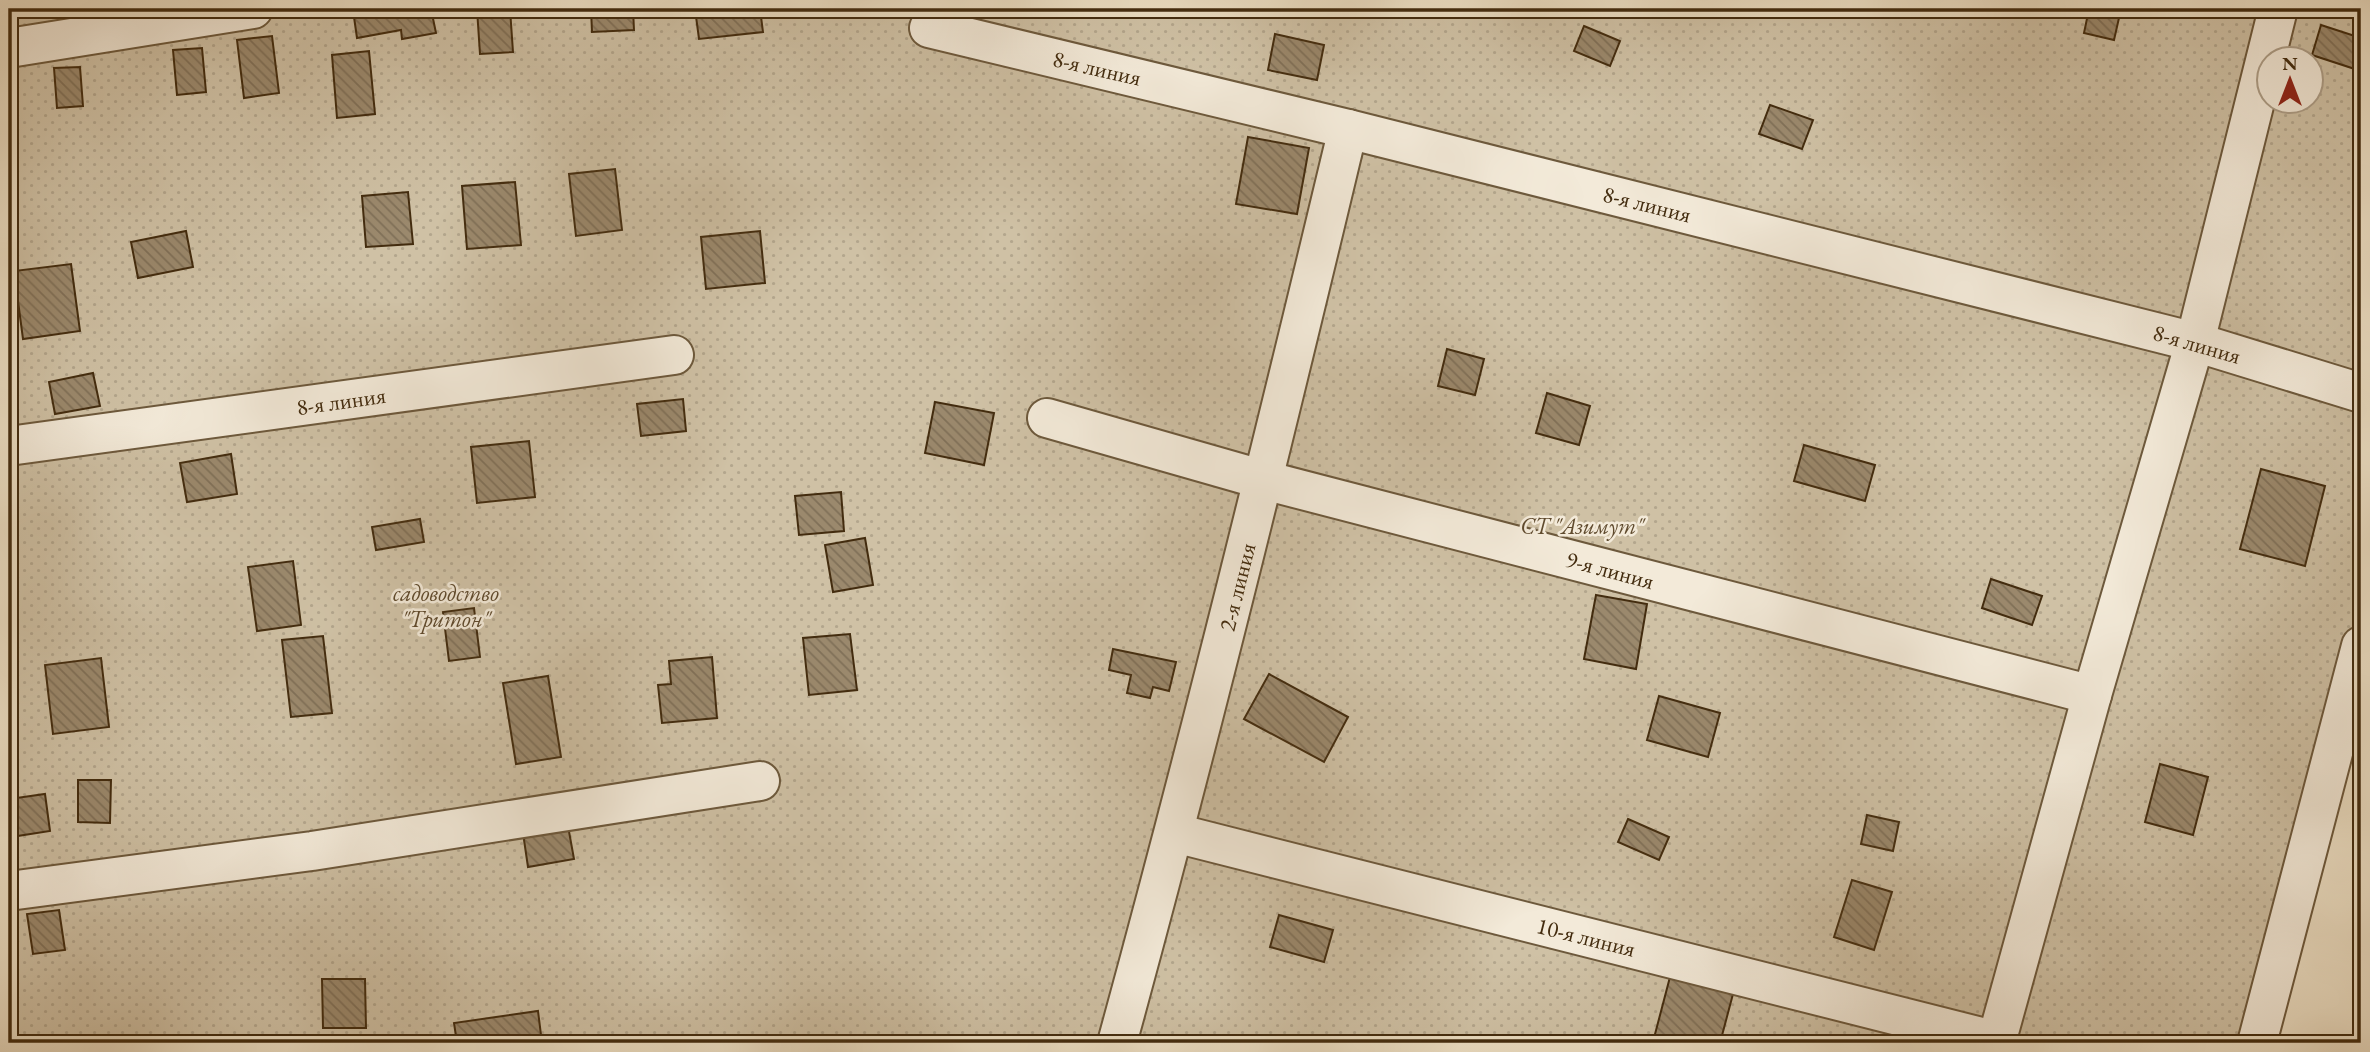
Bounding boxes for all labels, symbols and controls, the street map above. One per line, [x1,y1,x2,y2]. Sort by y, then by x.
street label: 8-я линия [1050,43,1144,93]
north arrow [2254,46,2324,116]
text: N [2282,51,2298,76]
street label: 8-я линия [1600,179,1694,229]
street label: 8-я линия [2150,317,2244,371]
street label: 8-я линия [294,380,388,422]
park label: СТ "Азимут" [1520,511,1646,541]
street label: 2-я линия [1212,540,1262,634]
street label: 9-я линия [1563,544,1657,596]
park label: садоводство "Тритон" [393,578,499,634]
street label: 10-я линия [1533,910,1639,964]

